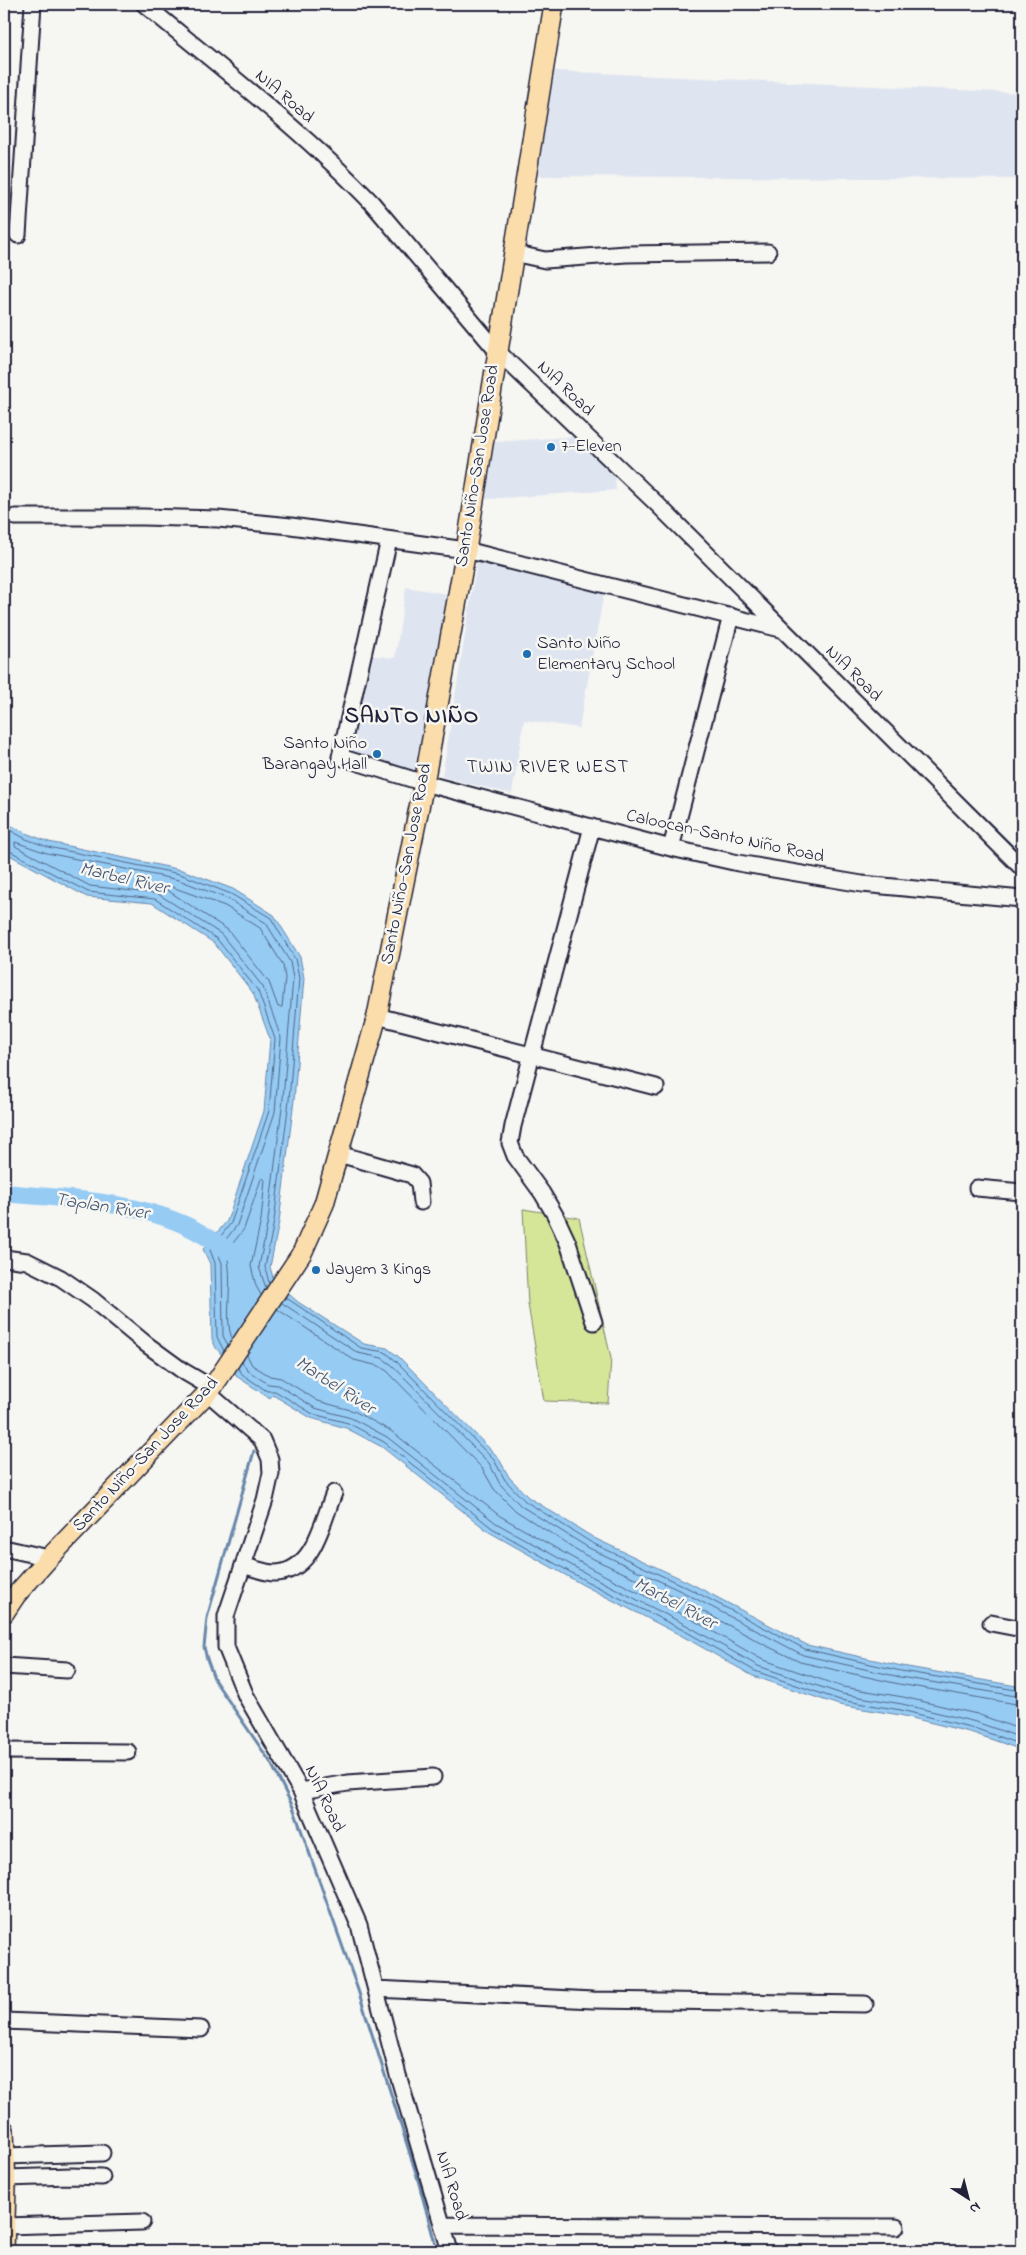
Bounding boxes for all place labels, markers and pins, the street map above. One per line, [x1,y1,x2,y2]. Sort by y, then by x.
place label: 7-Eleven [561,434,622,460]
marker: 7-Eleven [545,441,557,453]
place label: Santo Niño Elementary School [537,631,675,678]
marker: Santo Niño Elementary School [521,648,533,660]
place label: Santo Niño Barangay Hall [261,731,367,779]
marker: Santo Niño Barangay Hall [371,748,383,760]
place label: Jayem 3 Kings [326,1257,431,1284]
marker: Jayem 3 Kings [310,1264,322,1276]

